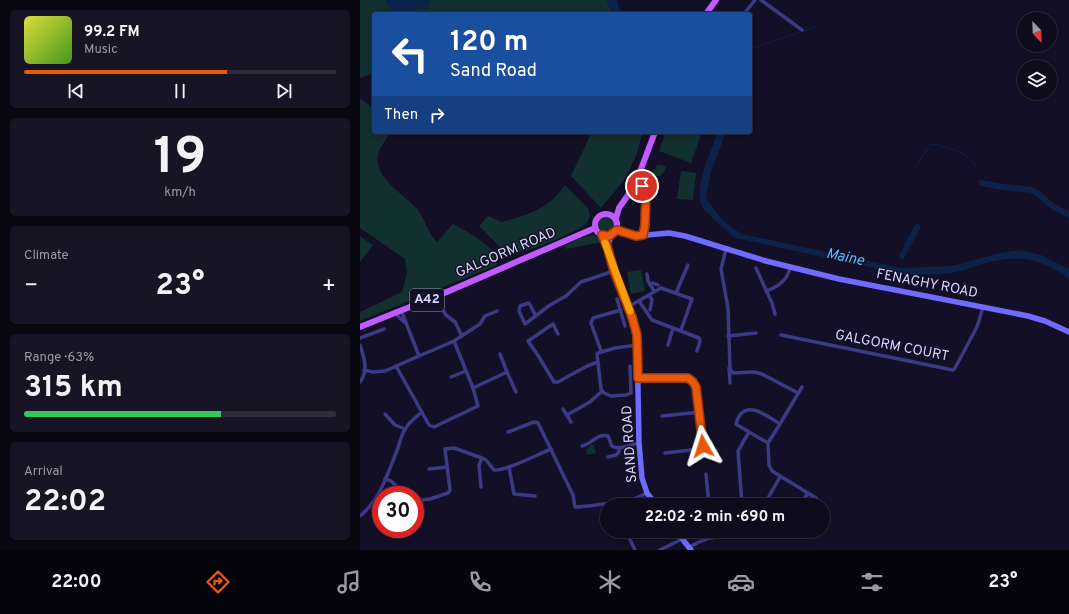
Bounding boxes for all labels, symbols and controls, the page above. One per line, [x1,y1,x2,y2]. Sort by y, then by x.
north arrow [1017,12,1057,52]
map controls [1017,12,1057,100]
text: 99.2 FM [84,23,140,42]
text: 120 m [450,25,528,61]
icon: left [384,28,436,80]
text: Music [84,42,118,58]
text: Sand Road [450,60,537,83]
button: layers [1017,60,1057,100]
icon: previous [65,80,87,102]
icon: pause [169,80,191,102]
icon: next [273,80,295,102]
icon: right [426,104,448,126]
text: Then [384,106,418,125]
text: 19 [154,126,206,192]
pin [625,169,659,203]
icon: arrive [631,175,653,197]
text: km/h [164,185,196,201]
street label: GALGORM ROAD [453,224,559,282]
water label: Maine [824,245,866,271]
text: Climate [24,248,69,264]
street label: FENAGHY ROAD [875,266,979,302]
text: 23° [156,268,204,305]
text: − [24,273,38,300]
text: + [322,273,336,300]
road number: A42 [410,289,444,311]
street label: GALGORM COURT [834,327,950,365]
text: Range · 63% [24,350,94,366]
text: 315 km [24,370,123,407]
street label: SAND ROAD [619,405,641,483]
position arrow [682,425,724,467]
text: Arrival [24,464,63,480]
text: 22:02 [24,484,106,521]
speed limit sign: 30 [372,486,424,538]
text: 22:02 · 2 min · 690 m [645,508,785,527]
icon: directions [204,568,232,596]
icon: music [335,568,363,596]
icon: phone [466,568,494,596]
icon: climate [596,568,624,596]
icon: car [727,568,755,596]
icon: filters [858,568,886,596]
text: 22:00 [51,571,101,594]
text: 23° [988,571,1018,594]

